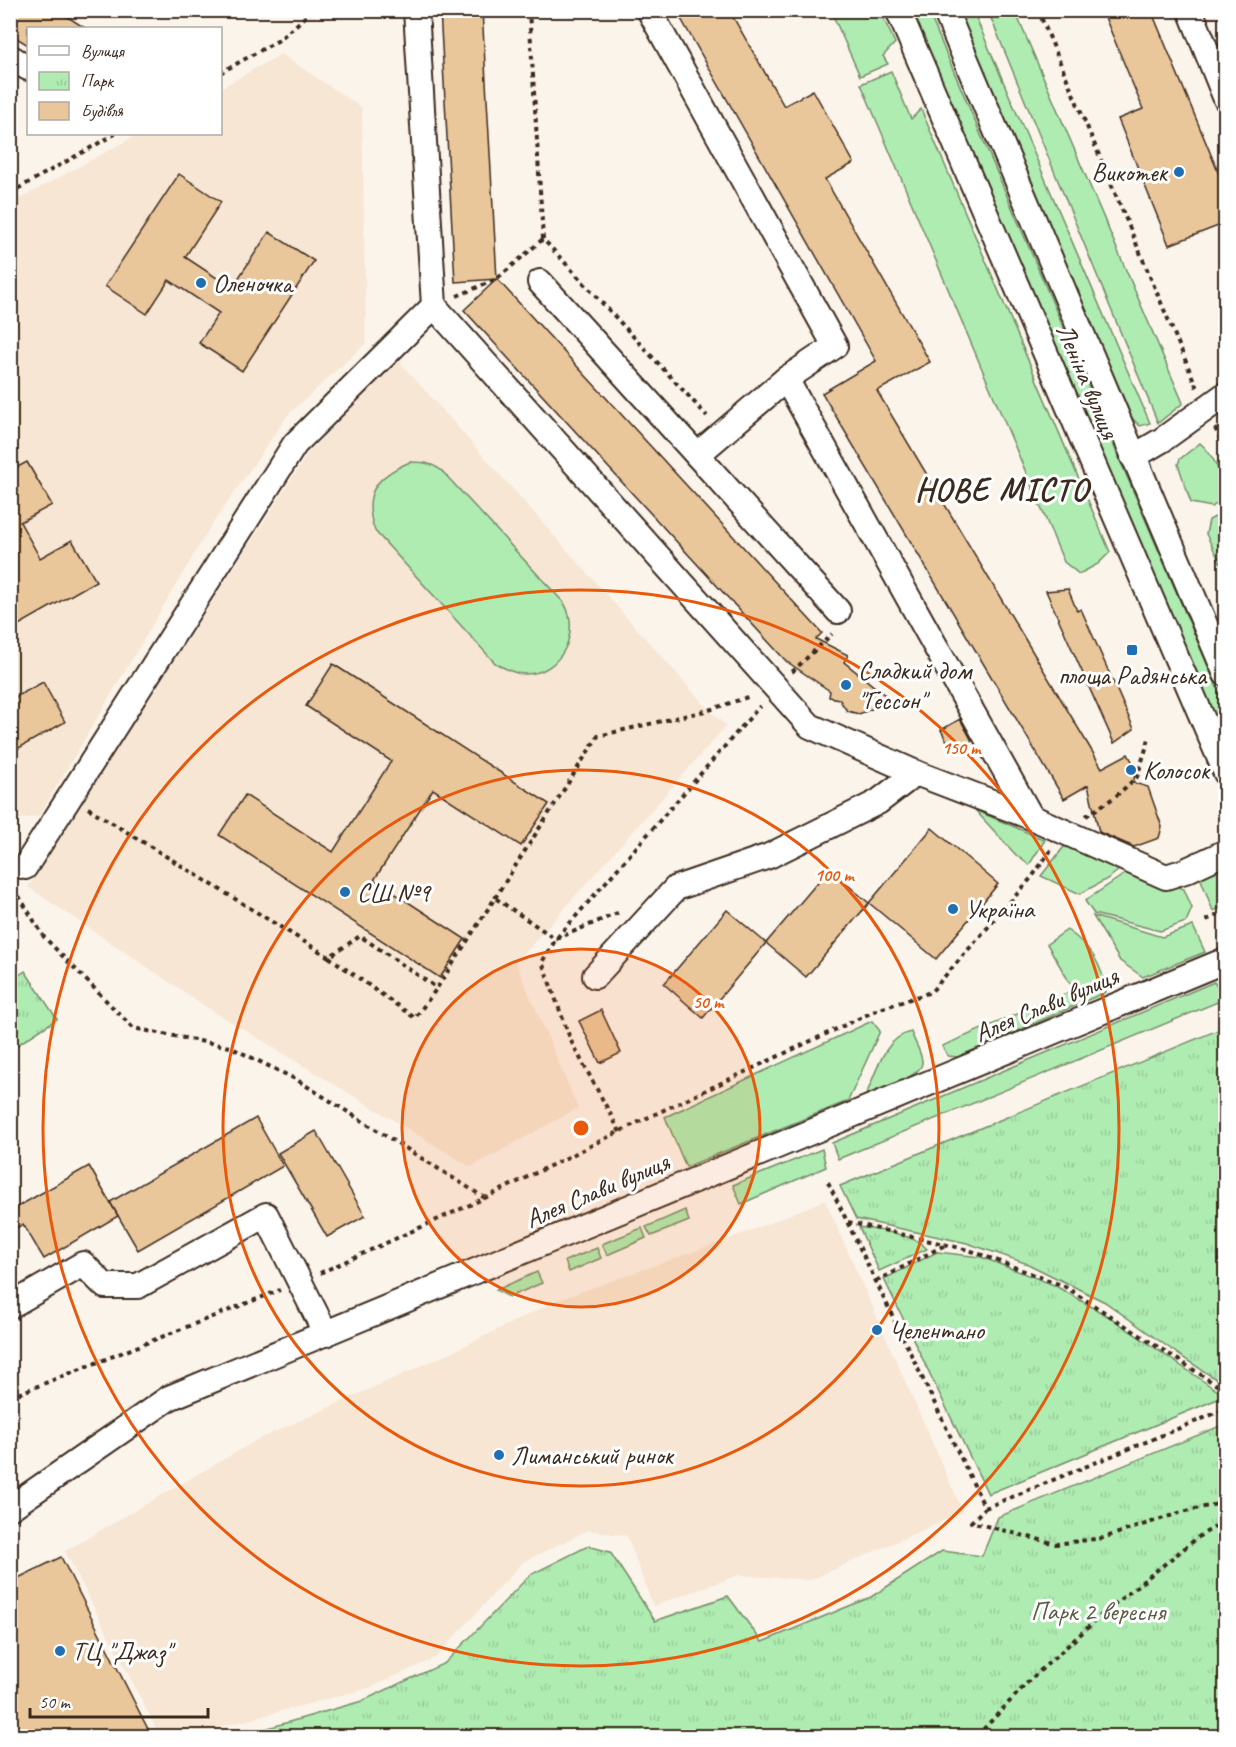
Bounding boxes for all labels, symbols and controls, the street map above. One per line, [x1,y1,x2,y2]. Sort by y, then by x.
legend [27,27,222,135]
text: Вулиця [81,40,125,62]
text: Парк [81,70,115,92]
text: Будівля [81,100,124,122]
place label: Викотек [1091,156,1169,189]
marker: Викотек [1172,165,1186,179]
place label: Оленочка [213,267,294,300]
marker: Оленочка [194,276,208,290]
street label: Леніна вулиця [1049,319,1127,445]
district label: НОВЕ МІСТО [915,469,1091,510]
marker: площа Радянська [1125,643,1139,657]
place label: Сладкий дом "Гессон" [858,654,973,717]
place label: площа Радянська [1058,659,1208,692]
marker: Сладкий дом "Гессон" [839,678,853,692]
text: 150 m [942,737,982,759]
place label: Колосок [1143,754,1211,787]
marker: Колосок [1124,763,1138,777]
text: 100 m [815,864,855,886]
place label: СШ №9 [357,876,432,909]
marker: СШ №9 [338,885,352,899]
place label: Україна [965,893,1036,926]
marker: Україна [946,902,960,916]
street label: Алея Слави вулиця [969,959,1125,1050]
text: 50 m [693,991,725,1013]
centre of rings [571,1118,591,1138]
street label: Алея Слави вулиця [520,1145,676,1236]
place label: Челентано [889,1314,986,1347]
marker: Челентано [870,1323,884,1337]
place label: Лиманський ринок [511,1439,675,1472]
marker: Лиманський ринок [492,1448,506,1462]
park label: Парк 2 вересня [1031,1595,1167,1628]
place label: ТЦ "Джаз" [72,1635,176,1668]
marker: ТЦ "Джаз" [53,1644,67,1658]
scale bar [30,1681,208,1719]
text: 50 m [39,1691,72,1713]

